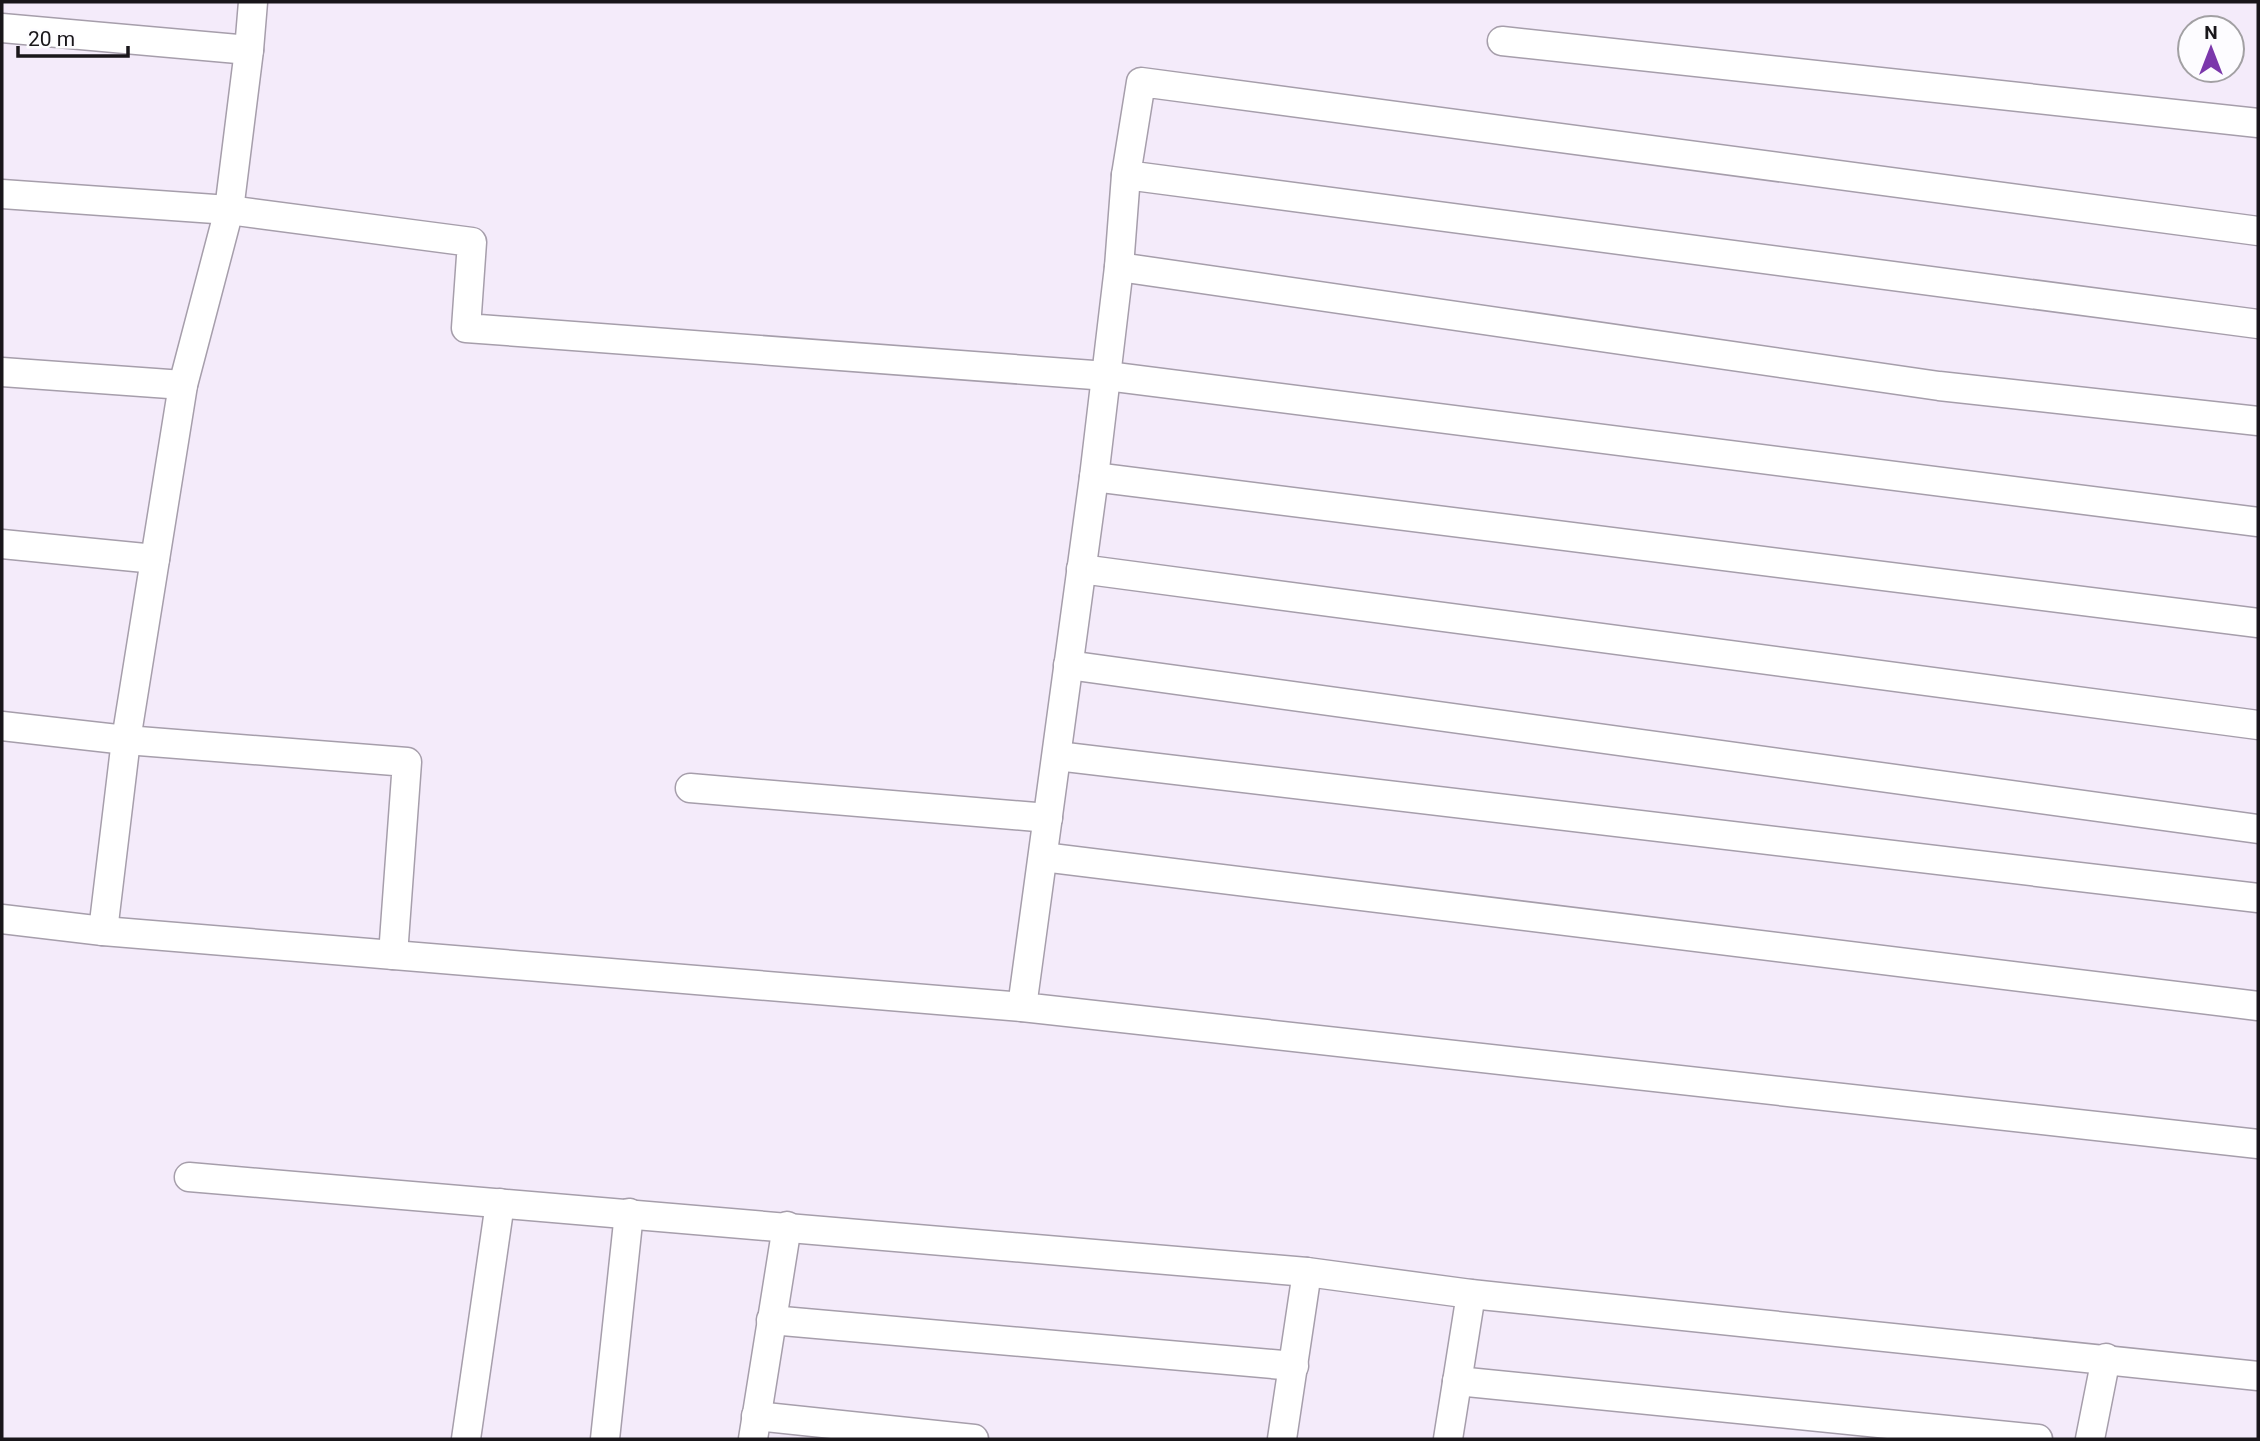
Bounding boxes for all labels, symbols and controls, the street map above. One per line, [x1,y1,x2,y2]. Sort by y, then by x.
scale bar [18,14,128,58]
north arrow [2176,14,2246,84]
text: N [2204,21,2218,44]
text: 20 m [28,27,75,51]

